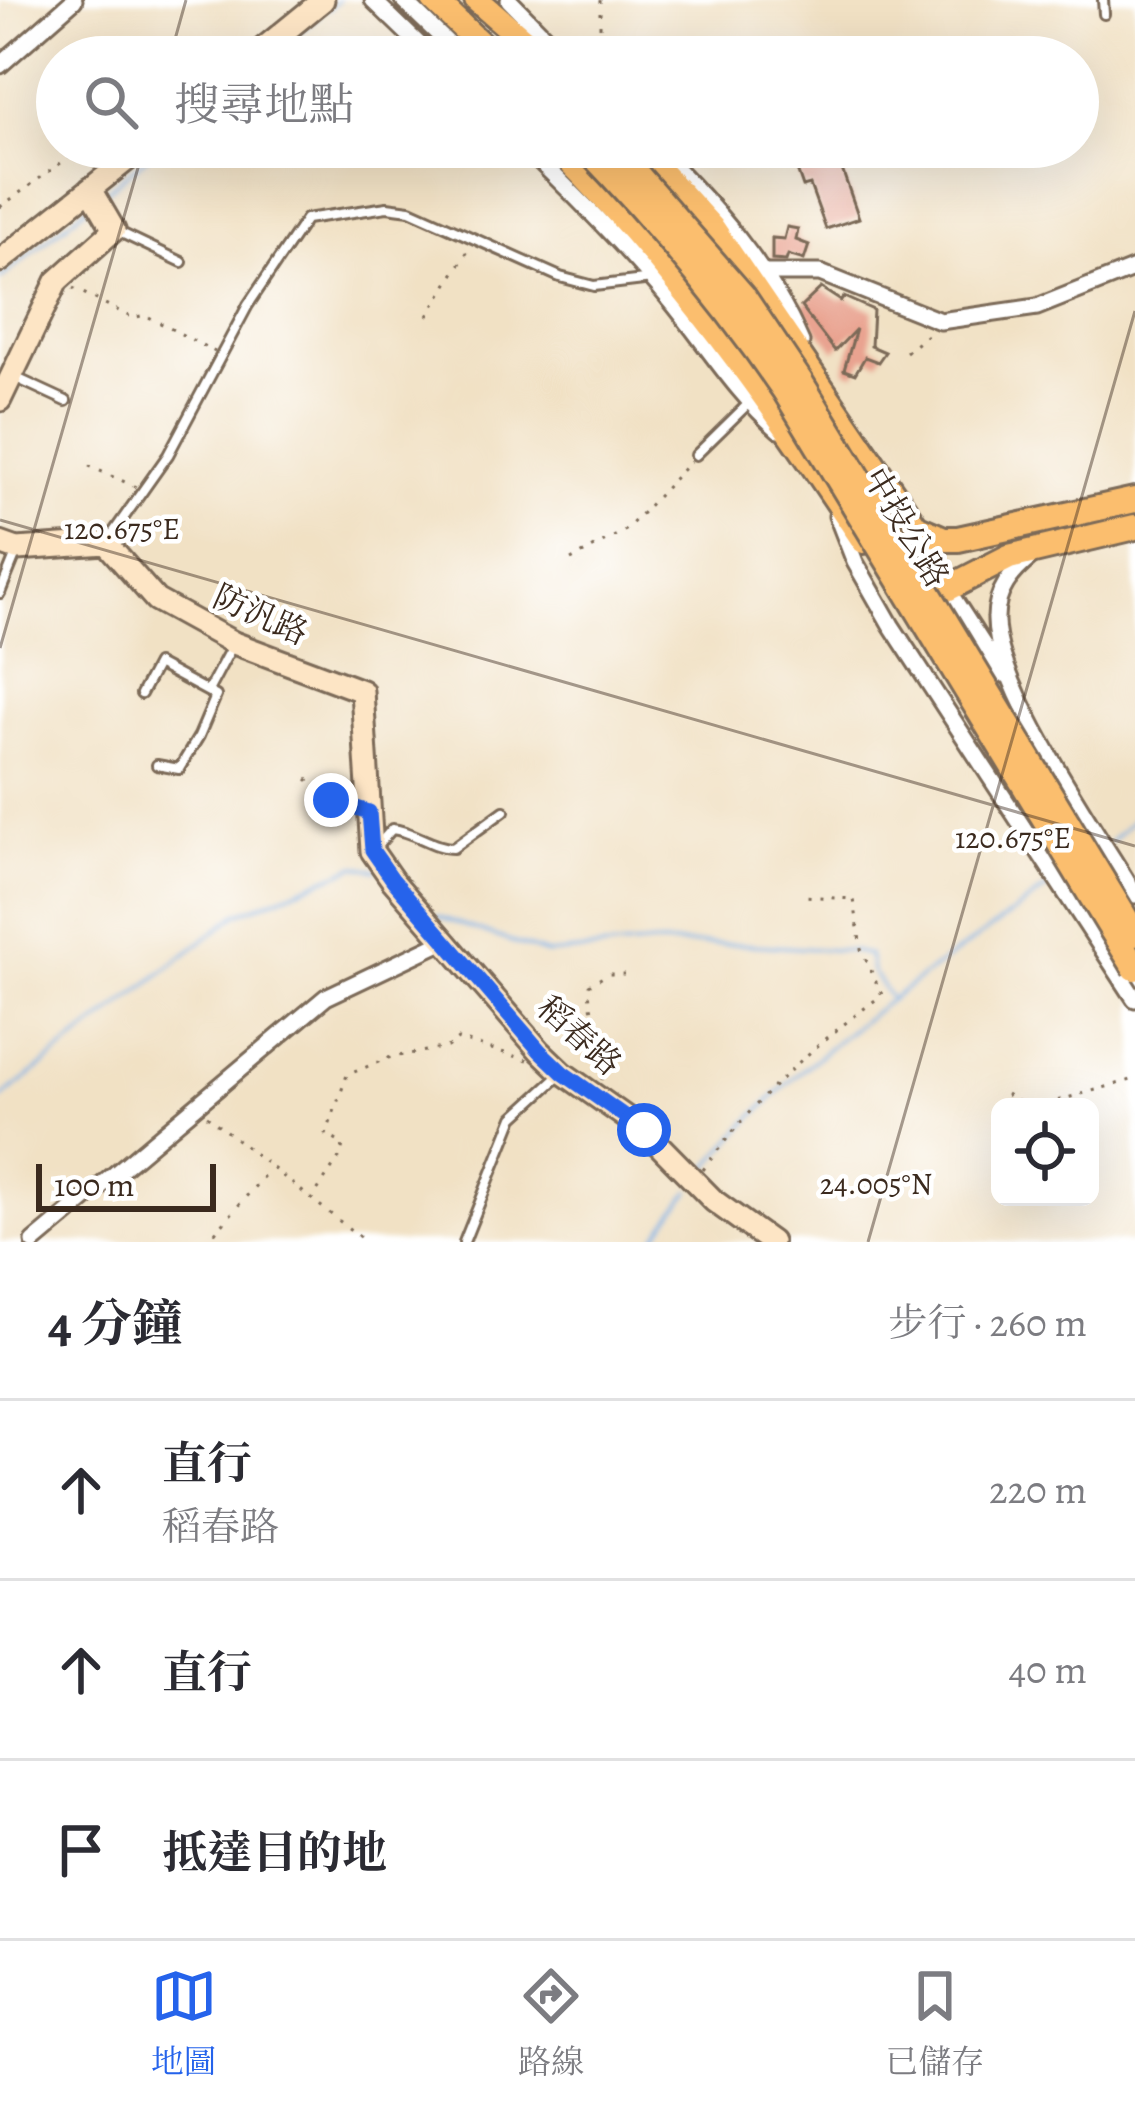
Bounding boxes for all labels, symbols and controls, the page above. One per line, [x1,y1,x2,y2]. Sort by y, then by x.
search box [36,36,1099,168]
icon: search [78,69,144,135]
text: 搜尋地點 [174,74,354,136]
street label: 中投公路 [853,459,960,595]
text: 120.675°E [64,509,180,549]
street label: 防汎路 [206,574,315,655]
route end [304,773,358,827]
text: 120.675°E [955,818,1071,858]
street label: 稻春路 [528,986,632,1085]
map controls [991,1098,1099,1206]
button: locate [991,1098,1099,1206]
route start [617,1103,671,1157]
scale bar [36,1158,216,1211]
text: 100 m [54,1162,134,1207]
text: 24.005°N [820,1164,932,1204]
text: 4 分鐘 [48,1289,183,1359]
text: 步行 · 260 m [888,1296,1087,1349]
text: 直行 [162,1433,252,1495]
icon: ahead [48,1457,114,1523]
text: 220 m [989,1463,1087,1516]
text: 稻春路 [162,1500,279,1553]
icon: ahead [48,1637,114,1703]
text: 直行 [162,1642,252,1704]
text: 40 m [1008,1643,1087,1696]
icon: arrive [48,1817,114,1883]
text: 抵達目的地 [162,1822,387,1884]
tab: 地圖 [151,1963,217,2084]
tab: 路線 [518,1963,584,2084]
tab: 已儲存 [885,1963,984,2084]

